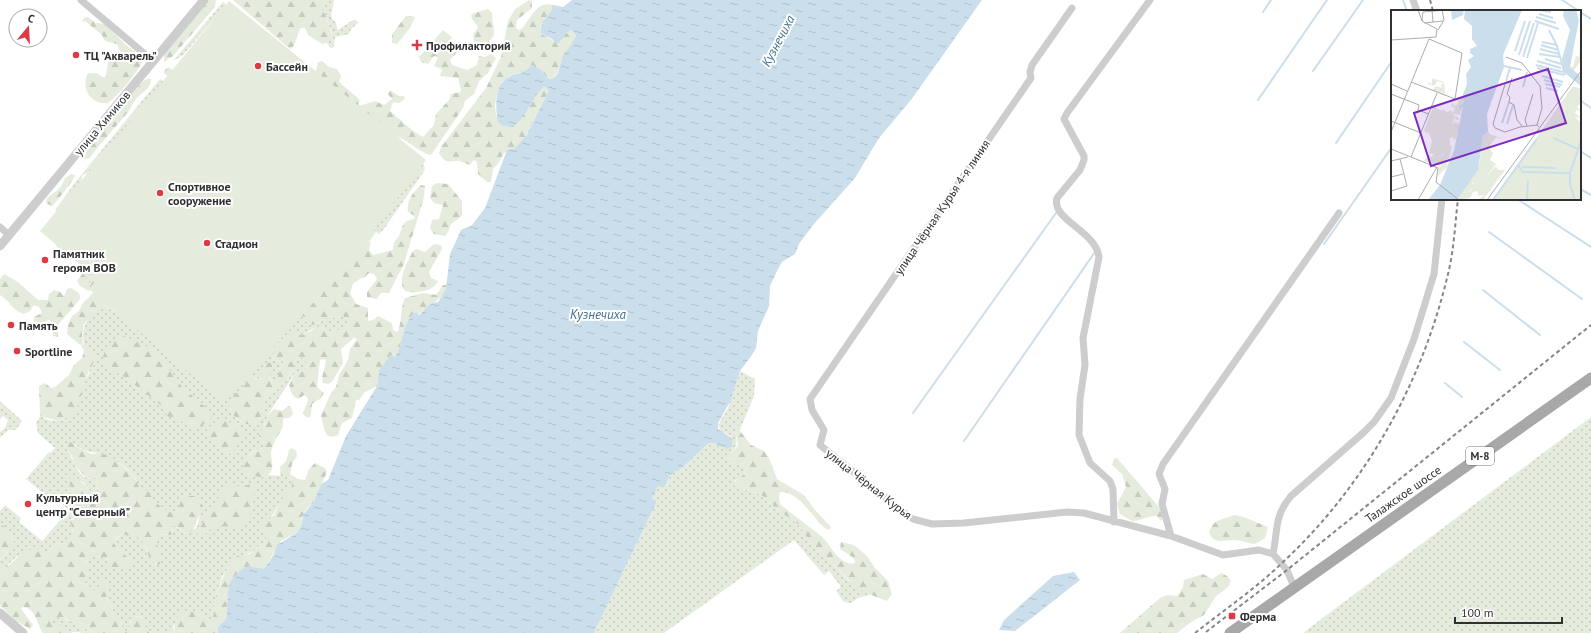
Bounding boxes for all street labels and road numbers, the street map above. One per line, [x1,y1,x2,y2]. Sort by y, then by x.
street label: улица Химиков [71,88,133,158]
street label: улица Чёрная Курья 4-я линия [891,137,993,277]
street label: улица Чёрная Курья [823,446,915,522]
road number: М-8 [1466,447,1494,465]
street label: Талажское шоссе [1362,462,1444,526]

